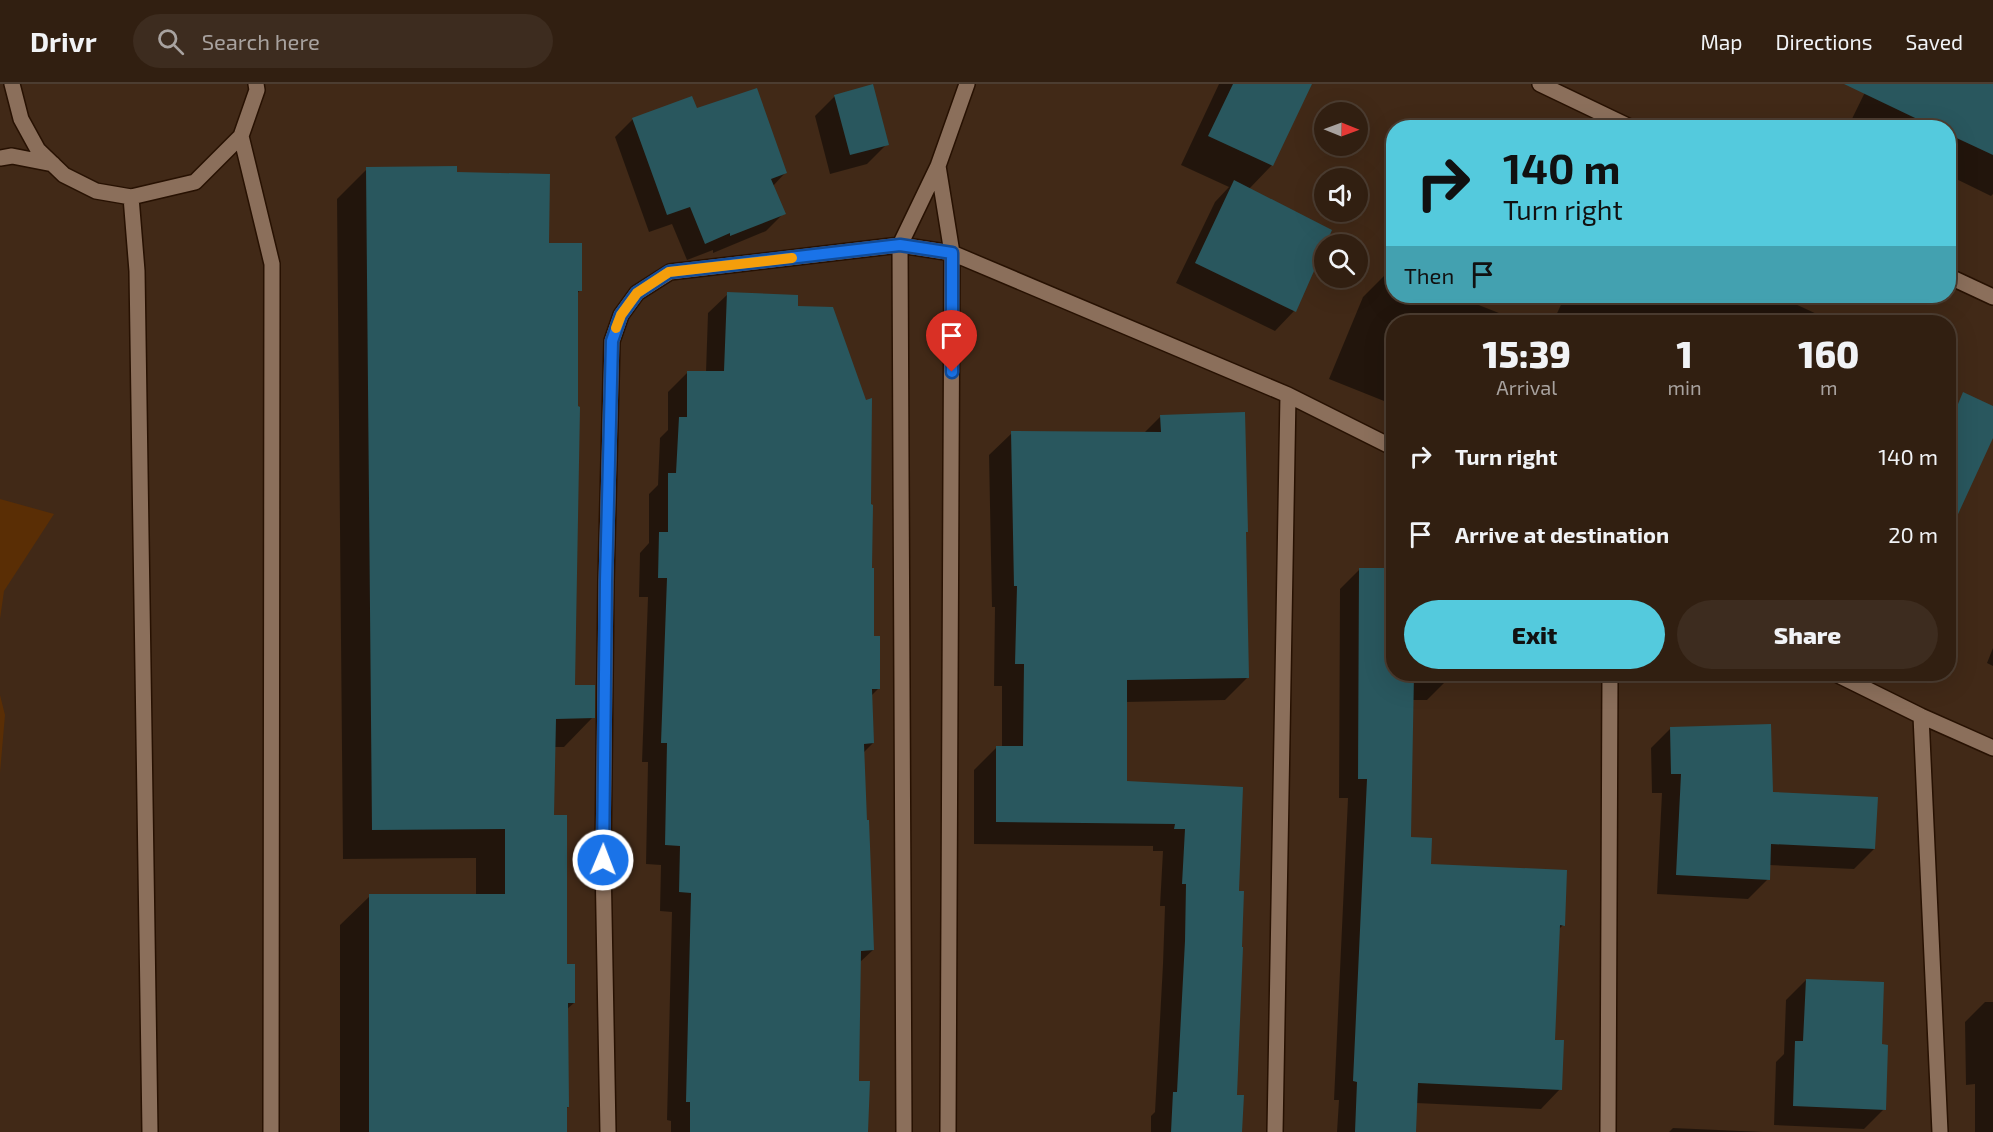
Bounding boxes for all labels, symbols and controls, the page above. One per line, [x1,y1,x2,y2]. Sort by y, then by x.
search box [133,14,553,68]
text: Drivr [30,24,97,58]
icon: search [154,25,187,58]
text: Search here [202,28,320,54]
text: Map [1700,29,1743,54]
text: Directions [1776,29,1872,54]
text: Saved [1905,29,1963,54]
north arrow [1314,102,1368,156]
map controls [1314,102,1368,288]
text: 140 m [1503,142,1620,192]
icon: right [1404,144,1482,222]
button: sound [1314,168,1368,222]
text: Turn right [1503,193,1623,225]
button: search [1314,234,1368,288]
icon: arrive [1466,258,1499,291]
text: Then [1404,262,1454,288]
pin [926,310,977,372]
icon: arrive [935,319,968,352]
text: 15:39 [1483,332,1571,375]
text: 1 [1676,332,1693,375]
text: 160 [1798,332,1859,375]
text: Arrival [1496,375,1557,399]
text: min [1668,375,1702,399]
text: m [1820,375,1838,399]
icon: right [1404,440,1437,473]
text: Turn right [1455,443,1557,469]
text: 140 m [1878,443,1938,469]
icon: arrive [1404,518,1437,551]
text: Arrive at destination [1455,521,1669,547]
text: 20 m [1888,521,1938,547]
button: Exit [1404,600,1665,669]
button: Share [1677,600,1938,669]
position arrow [571,828,635,892]

